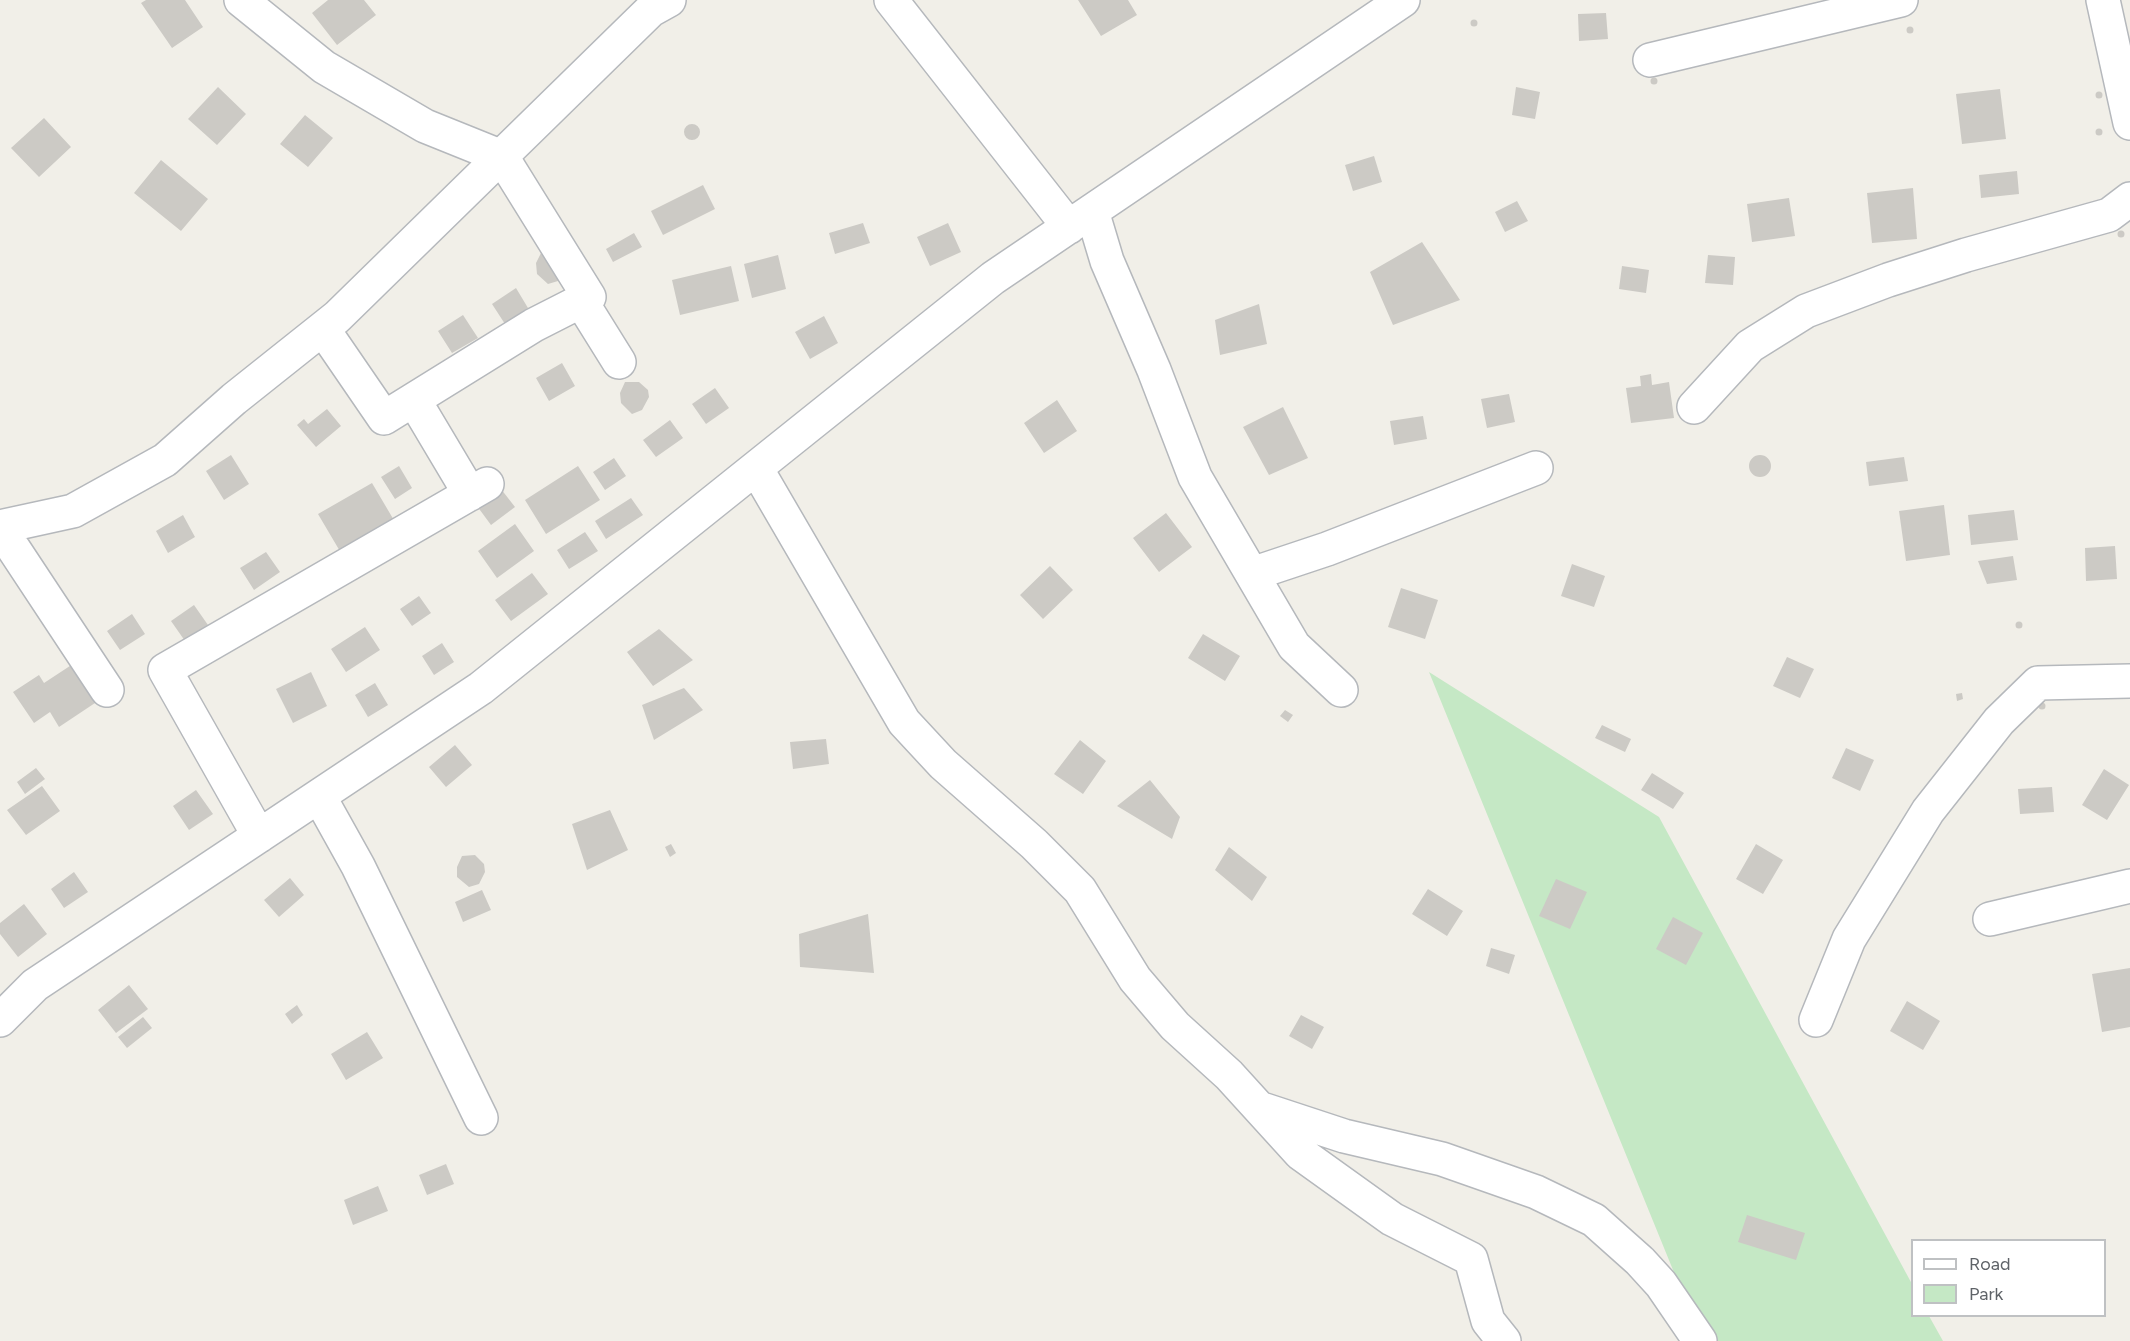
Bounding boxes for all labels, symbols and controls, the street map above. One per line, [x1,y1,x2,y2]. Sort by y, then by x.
legend [1911,1239,2106,1317]
text: Road [1969,1253,2010,1275]
text: Park [1969,1283,2003,1305]

